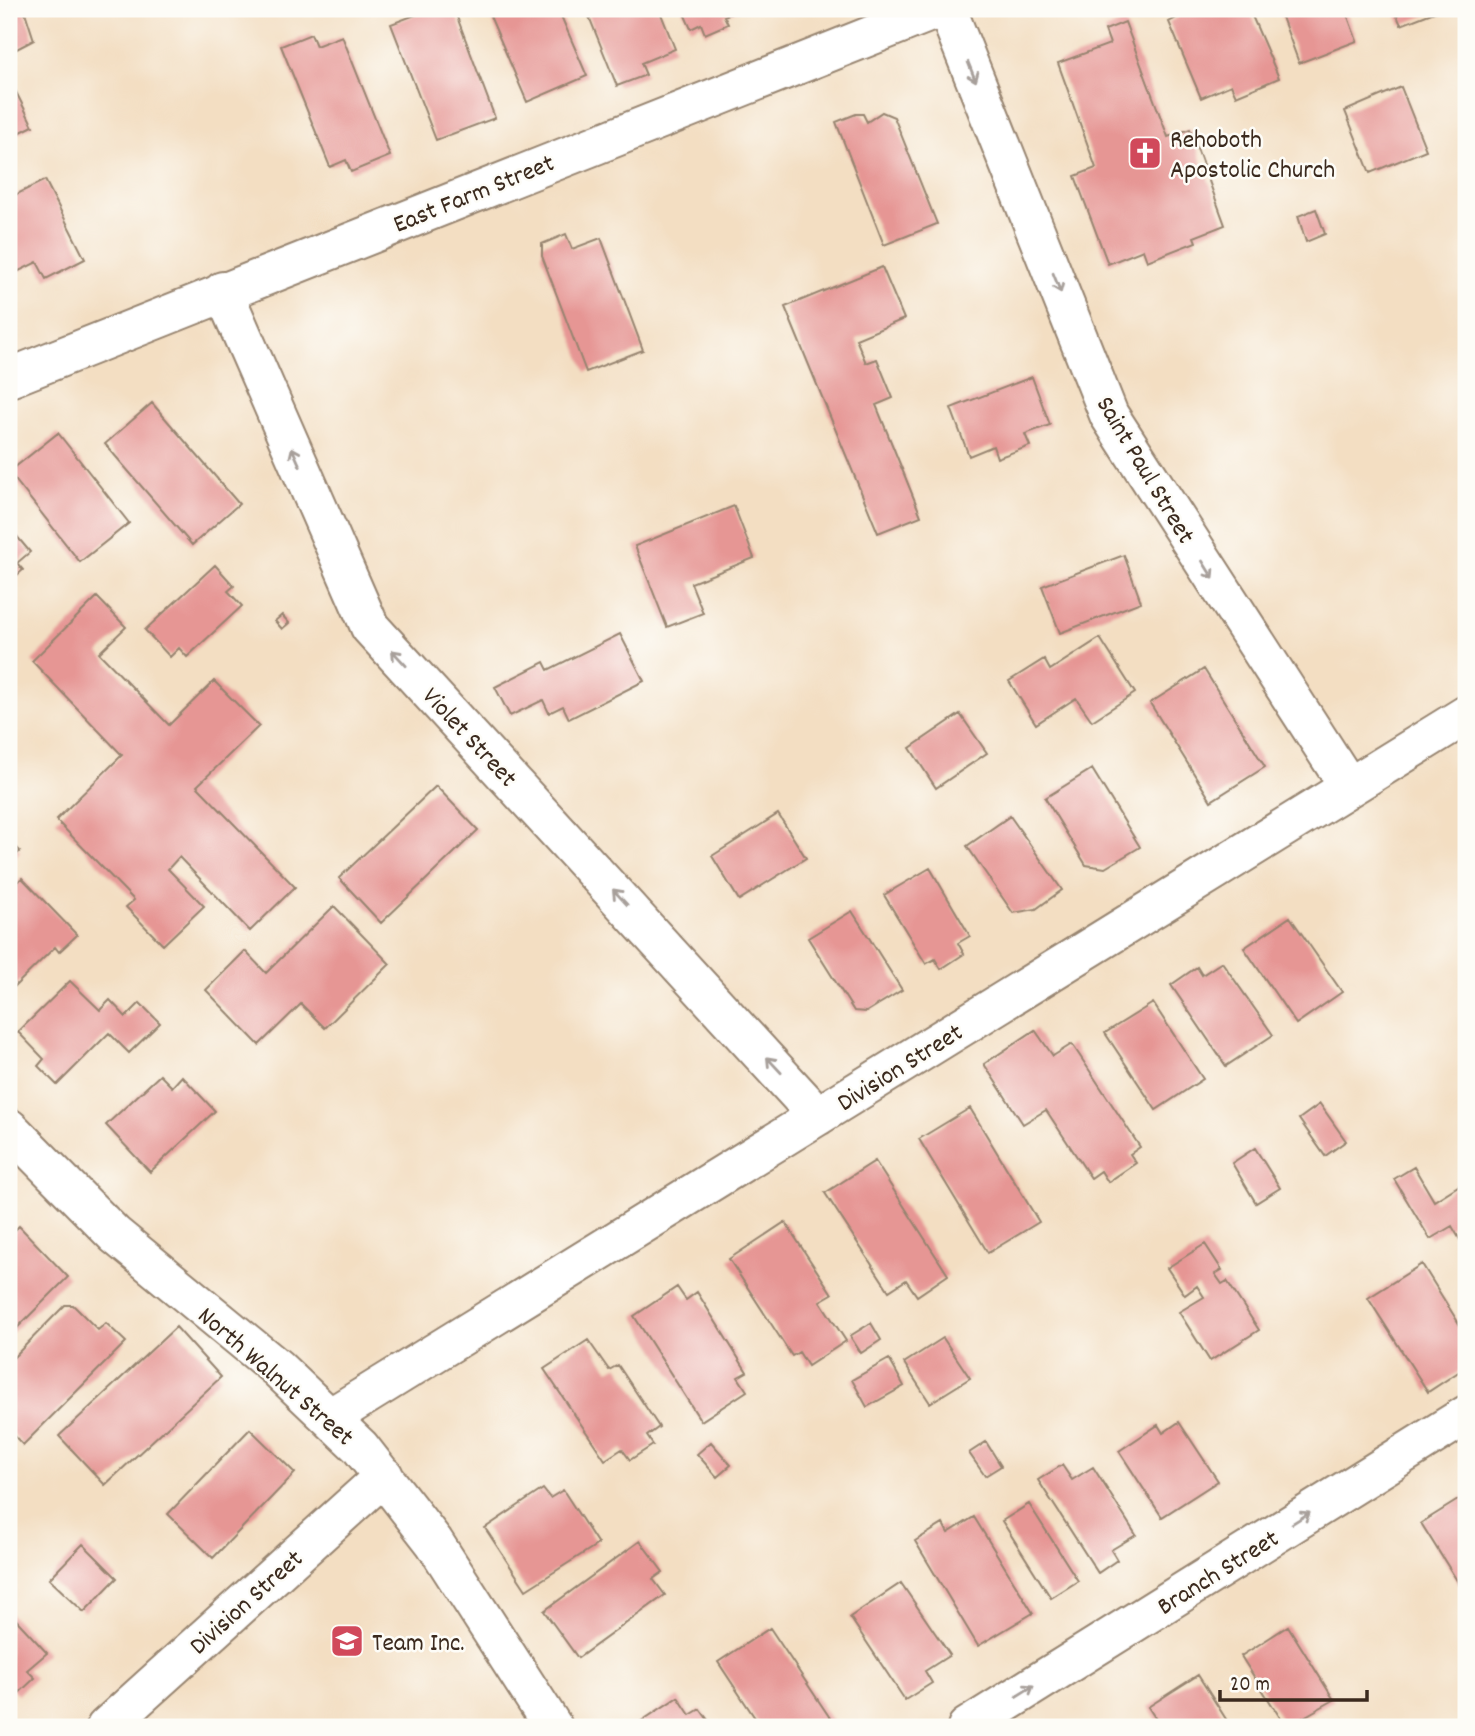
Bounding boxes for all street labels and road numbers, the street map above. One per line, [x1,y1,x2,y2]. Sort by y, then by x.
street label: East Farm Street [388,146,561,244]
street label: Saint Paul Street [1085,390,1203,552]
street label: Violet Street [412,680,525,797]
street label: Division Street [831,1015,971,1122]
street label: North Walnut Street [188,1299,361,1456]
street label: Branch Street [1151,1522,1287,1626]
street label: Division Street [182,1542,313,1665]

